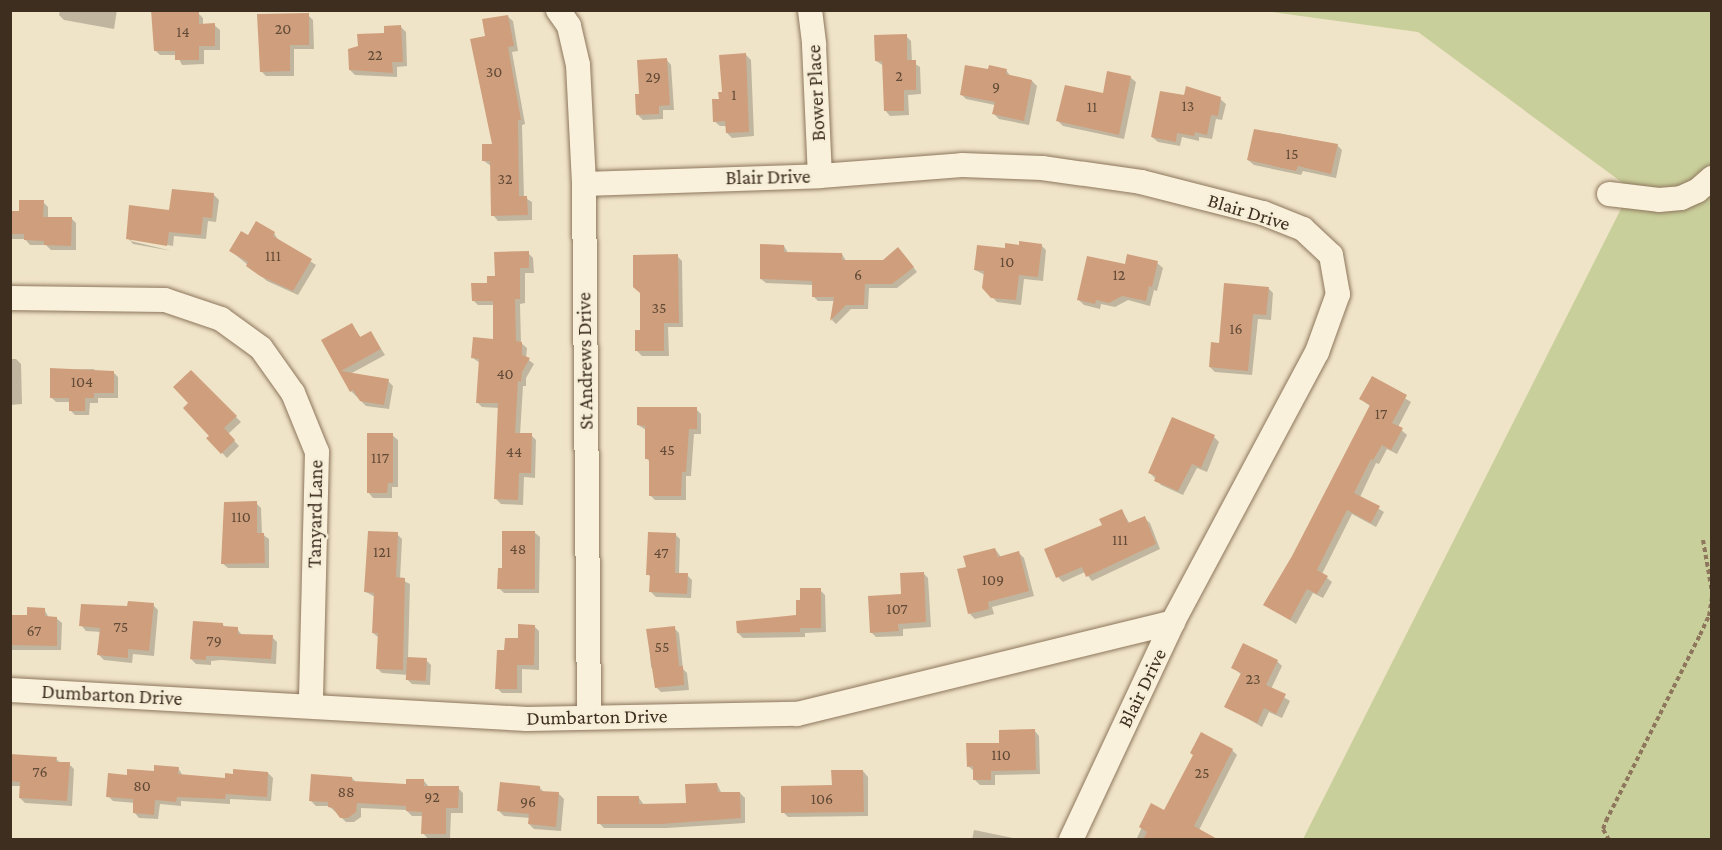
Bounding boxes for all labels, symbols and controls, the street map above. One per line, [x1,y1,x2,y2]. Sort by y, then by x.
house number: 20 [275,19,291,39]
house number: 14 [176,22,190,42]
street label: Bower Place [801,44,831,142]
house number: 22 [367,45,383,65]
house number: 30 [486,62,502,82]
house number: 2 [895,66,903,86]
house number: 29 [645,67,661,87]
house number: 9 [992,77,1000,97]
house number: 1 [731,85,737,105]
house number: 13 [1182,96,1194,116]
house number: 11 [1087,97,1097,117]
house number: 15 [1286,144,1298,164]
street label: Blair Drive [725,164,811,190]
house number: 32 [497,169,513,189]
street label: Blair Drive [1205,188,1293,236]
house number: 111 [265,246,281,266]
house number: 10 [1000,252,1014,272]
house number: 6 [854,265,862,285]
house number: 12 [1113,265,1125,285]
street label: St Andrews Drive [572,292,598,430]
house number: 35 [651,298,667,318]
house number: 16 [1229,319,1243,339]
house number: 40 [496,364,514,384]
house number: 104 [71,372,93,392]
house number: 17 [1375,404,1387,424]
house number: 45 [659,440,675,460]
house number: 44 [506,442,522,462]
house number: 117 [371,448,389,468]
street label: Tanyard Lane [302,460,328,568]
house number: 110 [231,507,251,527]
house number: 111 [1112,530,1128,550]
house number: 48 [510,539,526,559]
house number: 121 [373,542,391,562]
house number: 47 [653,543,669,563]
house number: 109 [982,570,1004,590]
house number: 107 [886,599,908,619]
house number: 75 [114,617,128,637]
house number: 67 [27,621,41,641]
house number: 79 [206,631,222,651]
house number: 55 [655,637,669,657]
street label: Blair Drive [1113,645,1171,731]
house number: 23 [1245,669,1261,689]
street label: Dumbarton Drive [41,679,183,711]
street label: Dumbarton Drive [526,704,668,730]
house number: 110 [991,745,1011,765]
house number: 76 [32,762,48,782]
house number: 25 [1194,763,1210,783]
house number: 80 [133,776,151,796]
house number: 88 [337,782,355,802]
house number: 92 [424,787,440,807]
house number: 106 [811,789,833,809]
house number: 96 [520,792,536,812]

